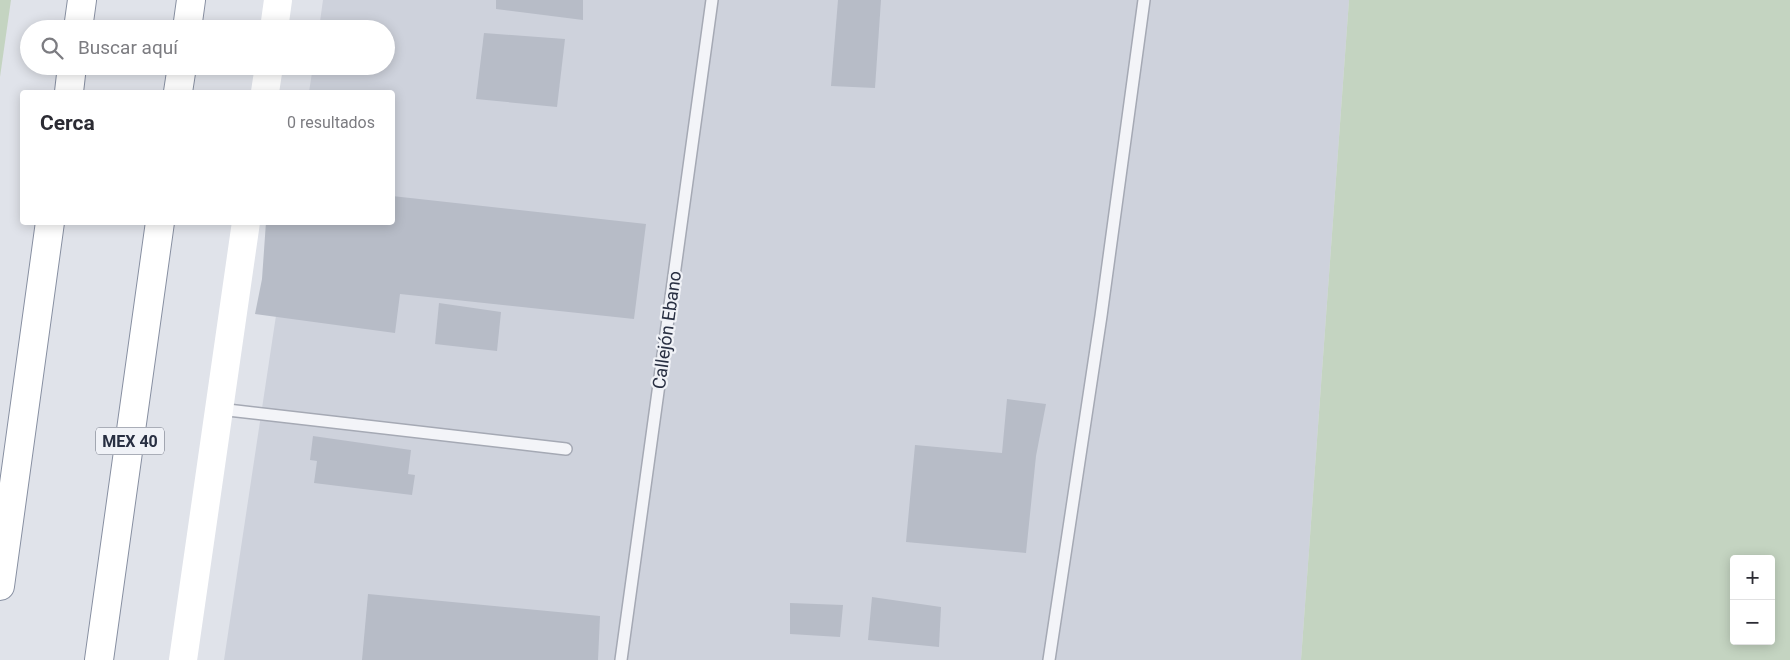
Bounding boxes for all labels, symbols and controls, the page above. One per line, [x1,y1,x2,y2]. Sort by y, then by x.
search box [20,20,395,75]
icon: search [38,34,66,62]
text: Buscar aquí [78,36,178,59]
text: Cerca [40,111,95,135]
text: 0 resultados [287,113,375,132]
street label: Callejón Ebano [648,269,685,390]
road number: MEX 40 [96,428,164,454]
map controls [1730,555,1775,645]
button: + [1730,555,1775,600]
button: − [1730,600,1775,645]

